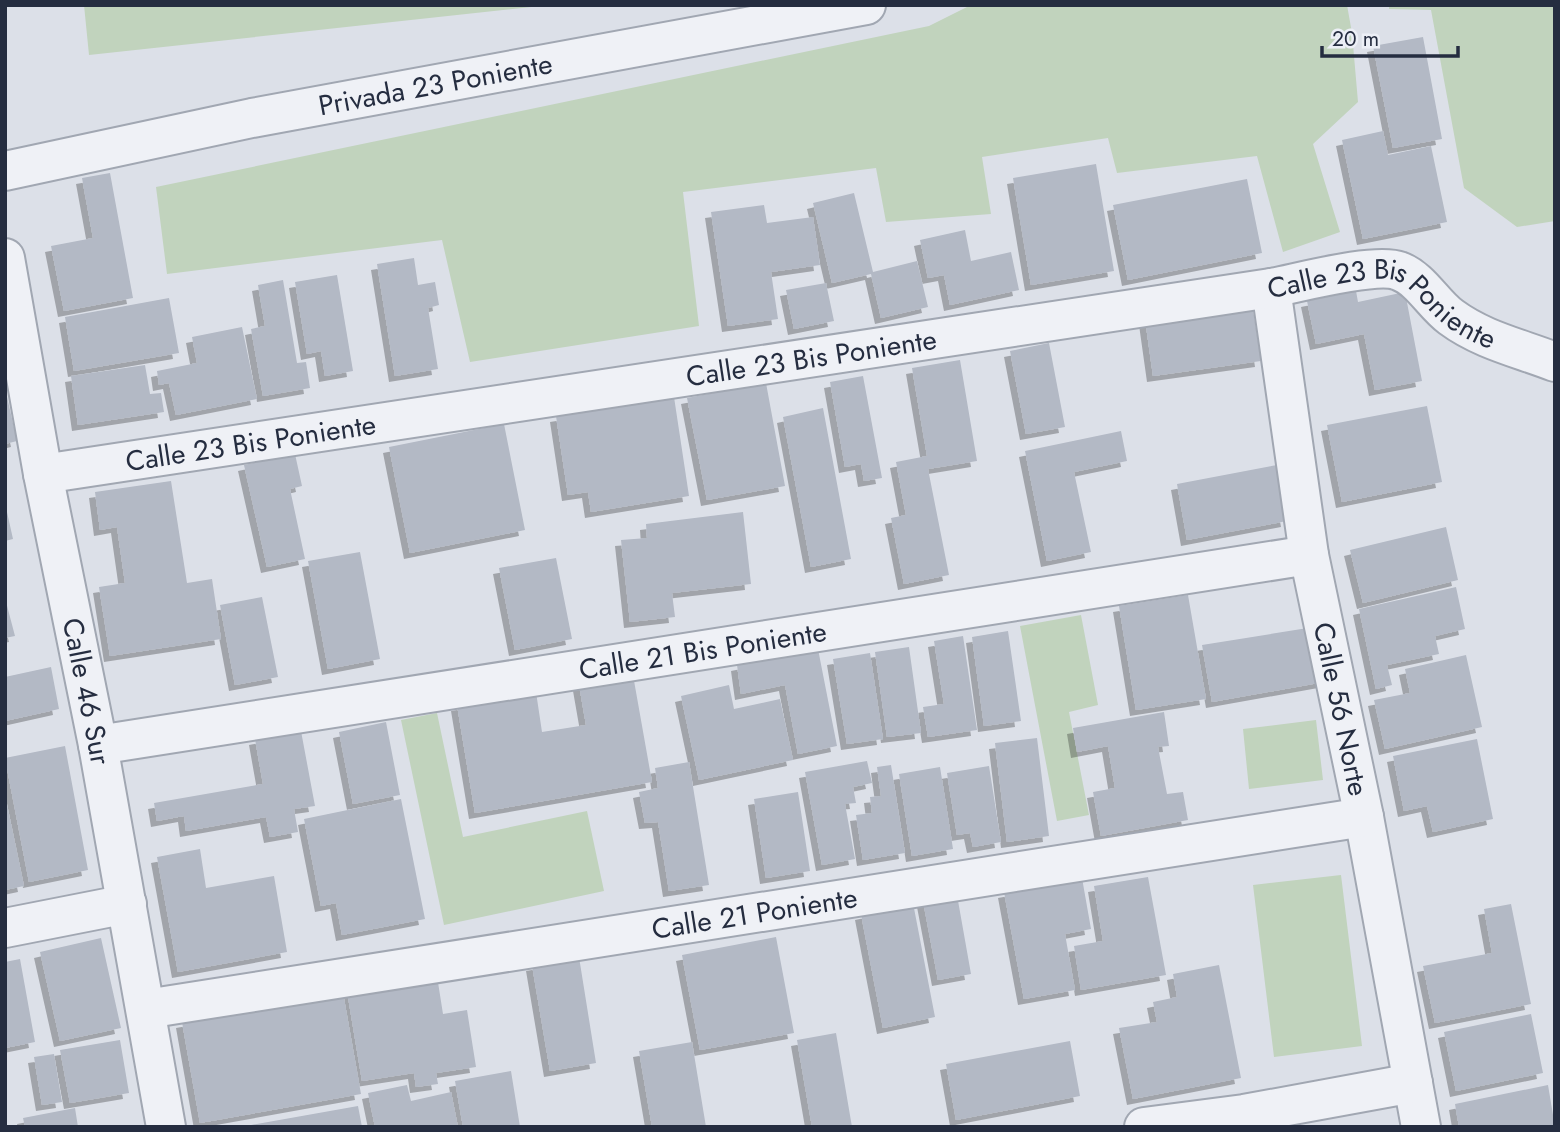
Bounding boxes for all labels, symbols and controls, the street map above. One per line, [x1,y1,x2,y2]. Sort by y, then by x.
scale bar [1322,14,1458,58]
text: 20 m [1332,24,1379,54]
street label: Privada 23 Poniente [315,43,556,126]
street label: Calle 23 Bis Poniente [1264,248,1502,359]
street label: Calle 23 Bis Poniente [683,318,939,397]
street label: Calle 23 Bis Poniente [123,403,379,482]
street label: Calle 21 Bis Poniente [576,611,829,690]
street label: Calle 46 Sur [52,614,122,768]
street label: Calle 56 Norte [1303,618,1380,800]
street label: Calle 21 Poniente [649,877,860,949]

